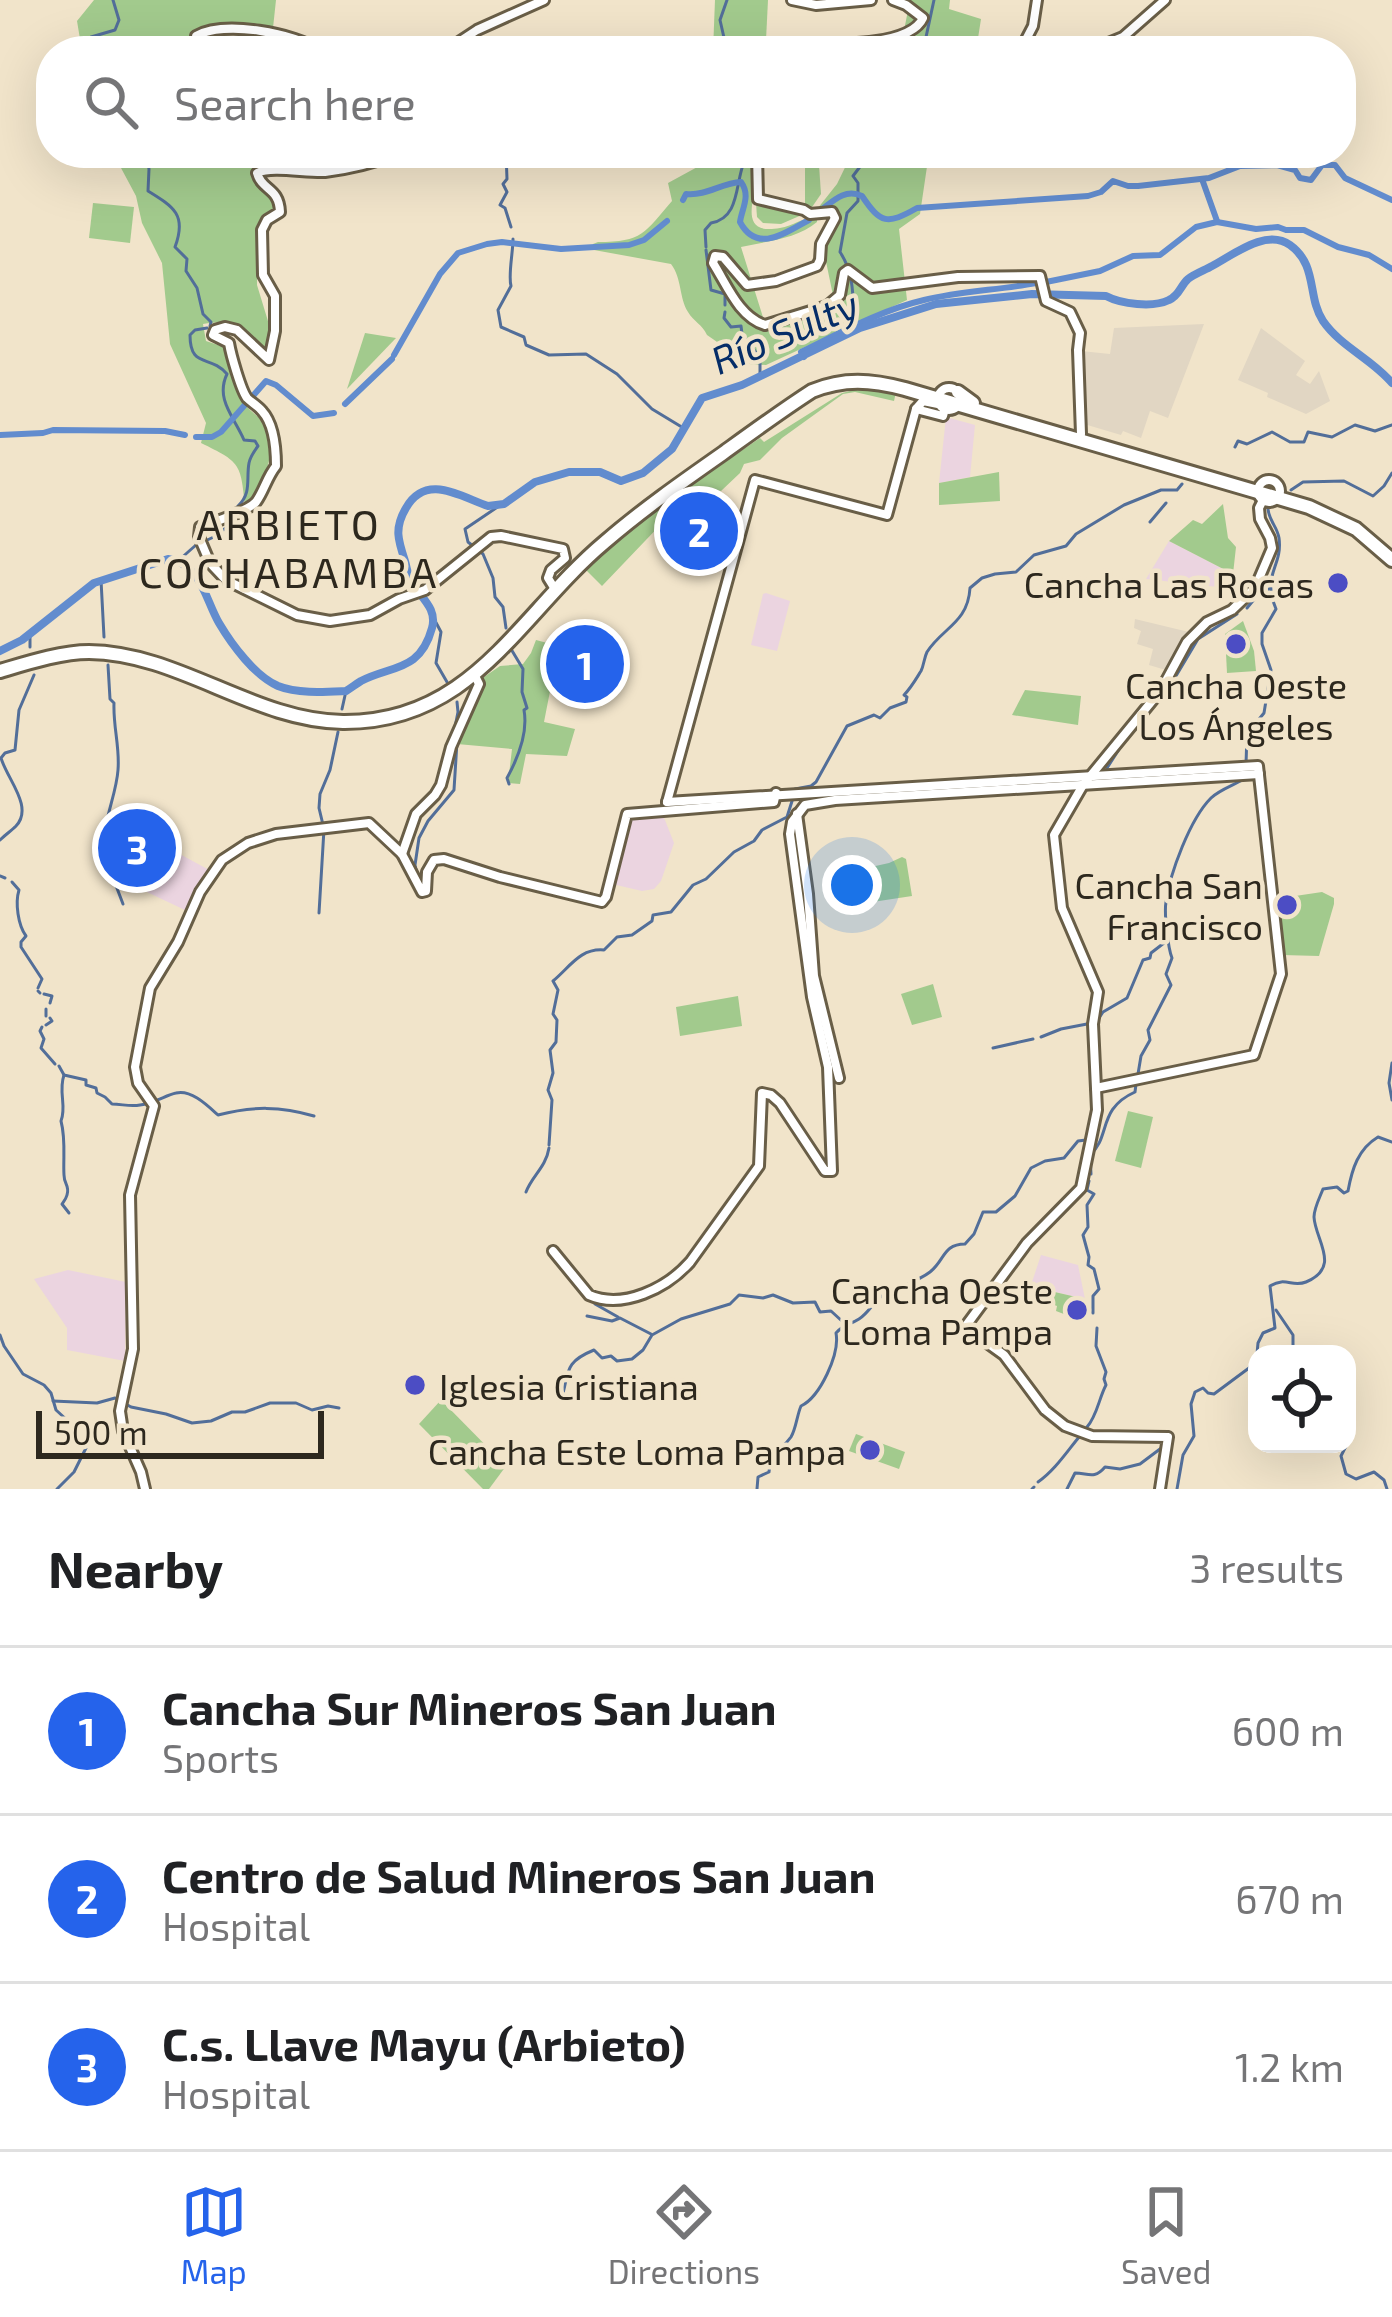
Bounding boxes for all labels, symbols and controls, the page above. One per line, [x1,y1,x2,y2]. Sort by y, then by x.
search box [36,36,1356,168]
icon: search [78,69,144,135]
text: Search here [174,75,416,129]
water label: Río Sulty [703,279,865,384]
pin: 2 [660,486,738,576]
district label: ARBIETO COCHABAMBA [139,498,439,596]
place label: Cancha Las Rocas [1024,562,1314,605]
marker: Cancha Las Rocas [1325,570,1351,596]
pin: 1 [546,619,624,709]
marker: Cancha Oeste Los Ángeles [1223,631,1249,657]
place label: Cancha Oeste Los Ángeles [1125,663,1347,747]
pin: 3 [98,803,176,893]
your location [822,855,882,915]
place label: Cancha San Francisco [1075,863,1263,947]
marker: Cancha San Francisco [1274,892,1300,918]
place label: Cancha Oeste Loma Pampa [831,1268,1053,1352]
marker: Cancha Oeste Loma Pampa [1064,1297,1090,1323]
map controls [1248,1345,1356,1453]
button: locate [1248,1345,1356,1453]
place label: Iglesia Cristiana [439,1364,699,1407]
marker: Iglesia Cristiana [402,1372,428,1398]
scale bar [36,1405,324,1458]
text: 500 m [54,1412,148,1452]
place label: Cancha Este Loma Pampa [428,1429,846,1472]
marker: Cancha Este Loma Pampa [857,1437,883,1463]
text: Nearby [48,1537,223,1598]
text: 3 results [1190,1544,1344,1591]
text: Cancha Sur Mineros San Juan [162,1680,777,1734]
text: 1 [79,1707,95,1754]
text: 600 m [1232,1707,1344,1754]
text: Sports [162,1734,279,1781]
text: Centro de Salud Mineros San Juan [162,1848,876,1902]
text: 2 [76,1875,98,1922]
text: 670 m [1235,1875,1344,1922]
text: Hospital [162,1902,310,1949]
text: C.s. Llave Mayu (Arbieto) [162,2016,685,2070]
text: 3 [76,2043,98,2090]
text: 1.2 km [1235,2043,1344,2090]
text: Hospital [162,2070,310,2117]
tab: Map [181,2179,247,2291]
tab: Directions [608,2179,760,2291]
tab: Saved [1121,2179,1211,2291]

